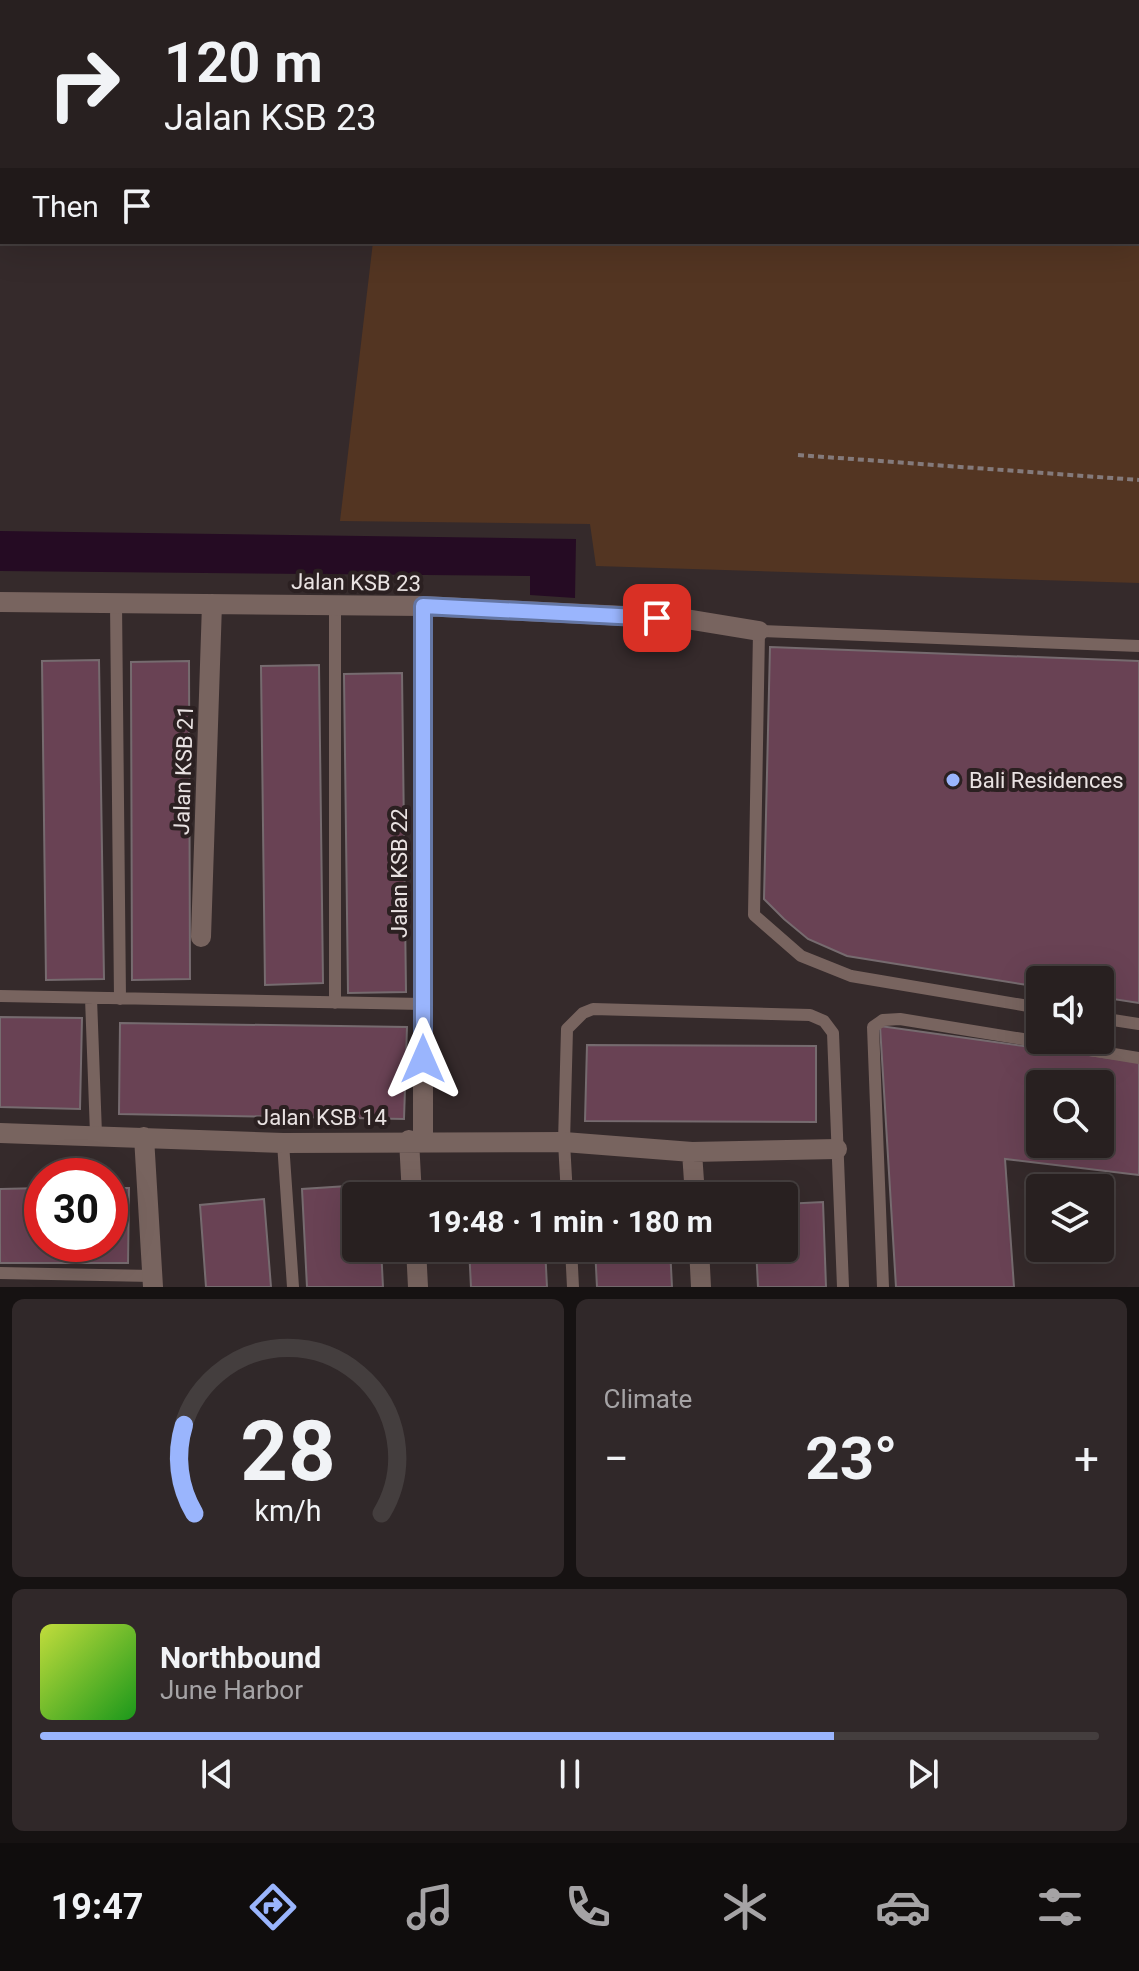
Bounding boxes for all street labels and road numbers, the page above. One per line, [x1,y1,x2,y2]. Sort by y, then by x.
street label: Jalan KSB 23 [291,569,421,596]
street label: Jalan KSB 21 [169,705,198,835]
street label: Jalan KSB 22 [387,808,412,938]
street label: Jalan KSB 14 [257,1105,387,1130]

